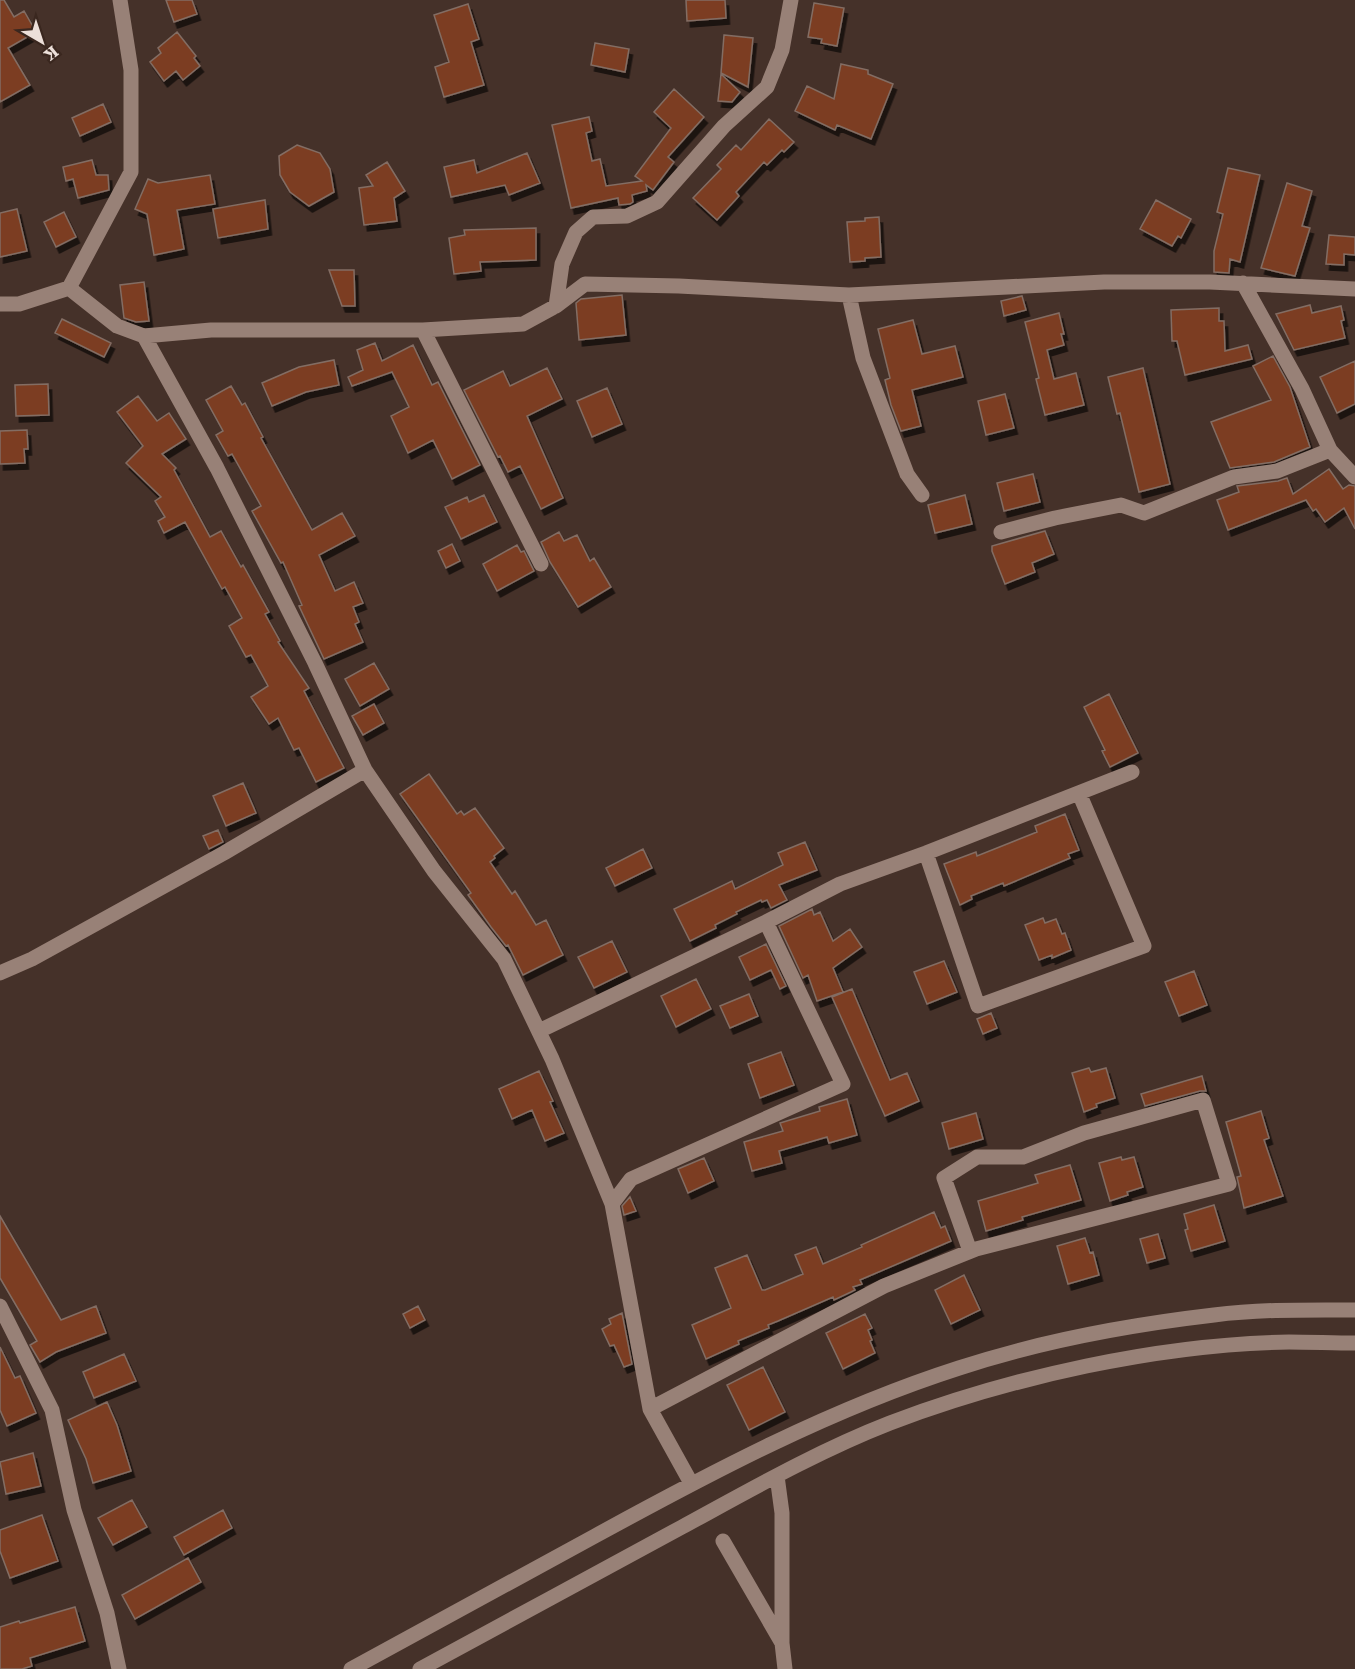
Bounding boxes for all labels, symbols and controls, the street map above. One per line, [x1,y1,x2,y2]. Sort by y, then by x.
north arrow [12,12,72,72]
text: K [40,42,62,65]

